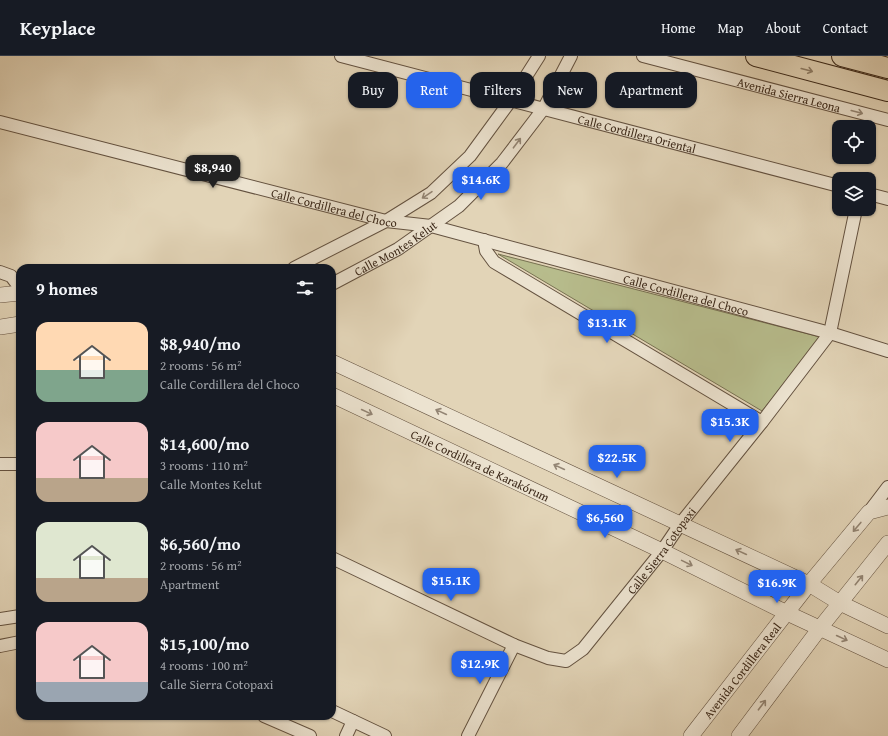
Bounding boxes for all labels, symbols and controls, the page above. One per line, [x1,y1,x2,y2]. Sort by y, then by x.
text: Keyplace [20,14,96,42]
text: Home [661,18,696,38]
text: Map [718,18,743,38]
text: About [765,18,801,38]
text: Contact [823,18,868,38]
one-way arrow [801,67,814,74]
chip: Buy [348,72,398,108]
chip: Rent [406,72,462,108]
chip: Filters [470,72,535,108]
chip: New [543,72,597,108]
chip: Apartment [605,72,697,108]
street label: Avenida Sierra Leona [736,73,843,116]
one-way arrow [850,109,863,116]
street label: Calle Cordillera Oriental [576,110,699,157]
map controls [832,120,876,216]
button: locate [832,120,876,164]
one-way arrow [513,138,521,149]
pin: $8,940 [180,155,246,189]
text: $8,940 [194,158,232,177]
pin: $14.6K [448,167,514,201]
text: $14.6K [462,170,500,189]
button: layers [832,172,876,216]
street label: Calle Cordillera del Choco [270,183,398,231]
one-way arrow [422,191,433,199]
street label: Calle Montes Kelut [351,215,441,279]
street label: Calle Cordillera del Choco [622,270,751,319]
text: 9 homes [36,276,98,301]
icon: filters [294,277,316,299]
pin: $13.1K [574,310,640,344]
text: $13.1K [588,313,626,332]
text: $8,940/mo [160,331,241,356]
icon: home [68,338,116,386]
text: 2 rooms · 56 m² [160,356,242,375]
text: Calle Cordillera del Choco [160,375,300,394]
one-way arrow [436,408,448,415]
one-way arrow [361,409,373,416]
pin: $15.3K [697,409,763,443]
text: $15.3K [711,412,749,431]
street label: Calle Cordillera de Karakórum [408,425,553,505]
text: $14,600/mo [160,431,249,456]
icon: home [68,438,116,486]
pin: $22.5K [584,445,650,479]
text: $22.5K [598,448,636,467]
text: 3 rooms · 110 m² [160,456,248,475]
one-way arrow [554,463,566,470]
text: Calle Montes Kelut [160,475,262,494]
street label: Calle Sierra Cotopaxi [622,503,700,597]
pin: $6,560 [572,505,638,539]
text: $6,560 [586,508,624,527]
one-way arrow [852,521,861,532]
text: $6,560/mo [160,531,241,556]
icon: home [68,538,116,586]
one-way arrow [735,548,747,555]
text: 2 rooms · 56 m² [160,556,242,575]
one-way arrow [681,560,693,567]
pin: $15.1K [418,568,484,602]
pin: $16.9K [744,570,810,604]
text: $15.1K [432,571,470,590]
text: $16.9K [758,573,796,592]
one-way arrow [854,574,863,585]
text: Apartment [160,575,220,594]
street label: Avenida Cordillera Real [699,618,785,722]
text: $15,100/mo [160,631,249,656]
one-way arrow [836,635,848,642]
icon: home [68,638,116,686]
pin: $12.9K [447,651,513,685]
text: $12.9K [461,654,499,673]
text: 4 rooms · 100 m² [160,656,248,675]
text: Calle Sierra Cotopaxi [160,675,274,694]
one-way arrow [758,699,766,710]

